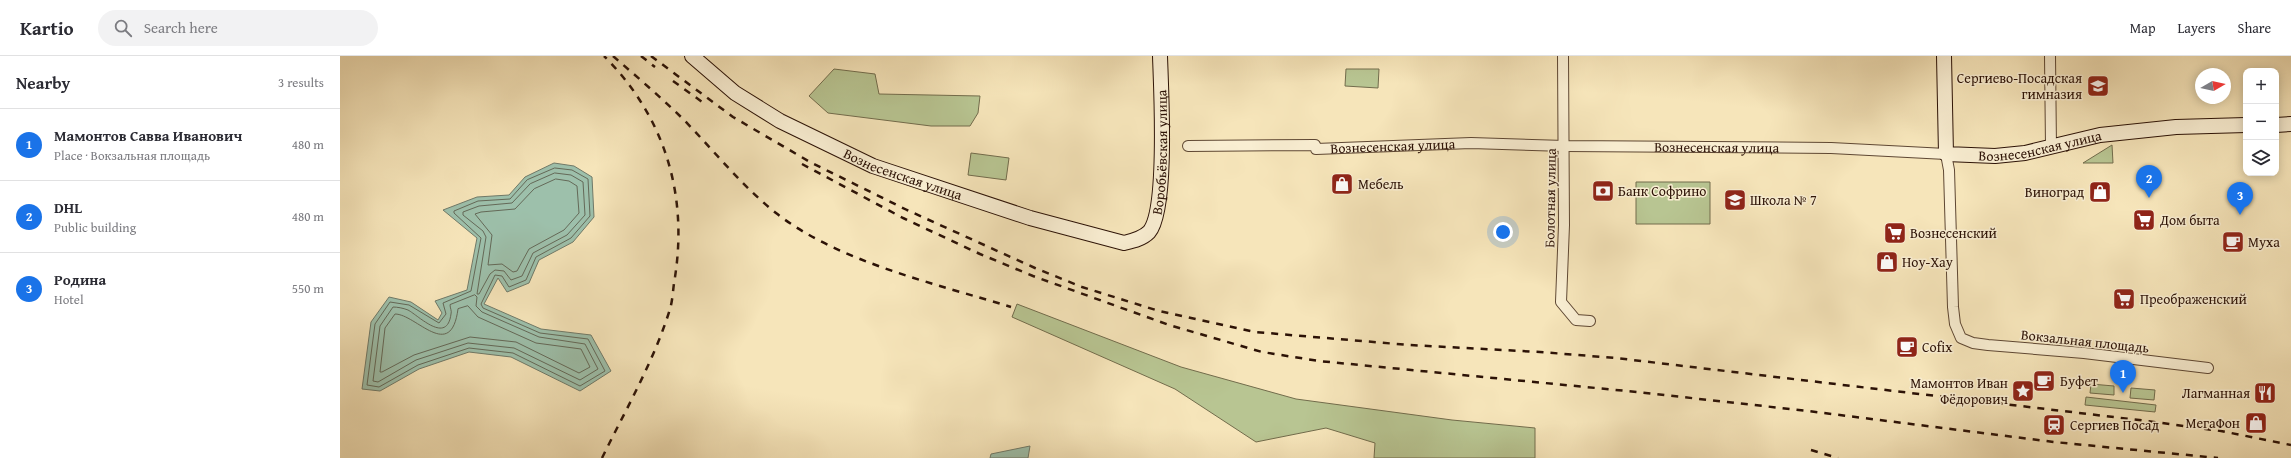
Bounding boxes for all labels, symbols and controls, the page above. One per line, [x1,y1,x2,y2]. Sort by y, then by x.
search box [98,10,378,46]
text: Kartio [20,14,74,42]
icon: search [112,17,134,39]
text: Search here [144,17,218,38]
text: Map [2130,18,2156,38]
text: Layers [2178,18,2216,38]
text: Share [2238,18,2271,38]
place label: Сергиево-Посадская гимназия [1957,68,2082,104]
north arrow [2195,68,2231,104]
map controls [2243,68,2279,176]
button: + [2243,68,2279,104]
text: Nearby [16,70,70,95]
text: 3 results [278,73,324,92]
school or university icon: Сергиево-Посадская гимназия [2085,73,2111,99]
street label: Воробьёвская улица [1147,89,1172,217]
button: − [2243,104,2279,140]
text: Мамонтов Савва Иванович [54,125,242,146]
street label: Вознесенская улица [1978,125,2104,166]
street label: Вознесенская улица [1330,134,1456,158]
text: 1 [26,135,32,154]
text: 480 m [292,135,324,154]
street label: Вознесенская улица [1654,137,1780,158]
button: layers [2243,140,2279,176]
street label: Вознесенская улица [840,143,965,205]
text: Place · Вокзальная площадь [54,146,210,165]
street label: Болотная улица [1539,148,1561,248]
pin: 2 [2136,165,2162,198]
shop icon: Мебель [1329,171,1355,197]
place label: Мебель [1358,174,1404,194]
bank icon: Банк Софрино [1590,178,1616,204]
shop icon: Виноград [2087,179,2113,205]
place label: Банк Софрино [1618,181,1706,201]
place label: Виноград [2025,182,2084,202]
pin: 3 [2227,182,2253,215]
school or university icon: Школа № 7 [1722,187,1748,213]
place label: Школа № 7 [1750,190,1817,210]
text: DHL [54,197,82,218]
text: 2 [26,207,32,226]
text: 480 m [292,207,324,226]
supermarket icon: Дом быта [2131,207,2157,233]
place label: Дом быта [2159,210,2220,230]
text: Public building [54,218,136,237]
supermarket icon: Вознесенский [1882,220,1908,246]
your location [1493,222,1513,242]
place label: Вознесенский [1910,223,1997,243]
cafe icon: Муха [2220,229,2246,255]
place label: Муха [2248,232,2280,252]
shop icon: Ноу-Хау [1874,249,1900,275]
place label: Ноу-Хау [1902,252,1953,272]
text: Родина [54,269,106,290]
text: 3 [26,279,32,298]
text: 550 m [292,279,324,298]
supermarket icon: Преображенский [2111,286,2137,312]
place label: Преображенский [2140,289,2247,309]
text: Hotel [54,290,84,309]
street label: Вокзальная площадь [2020,324,2151,358]
cafe icon: Cofix [1894,334,1920,360]
place label: Cofix [1922,337,1953,357]
pin: 1 [2110,360,2136,393]
cafe icon: Буфет [2031,368,2057,394]
place label: Буфет [2060,371,2098,391]
place label: Мамонтов Иван Фёдорович [1910,373,2009,409]
place icon: Мамонтов Иван Фёдорович [2010,378,2036,404]
restaurant icon: Лагманная [2252,380,2278,406]
place label: Лагманная [2182,383,2250,403]
shop icon: МегаФон [2243,410,2269,436]
station icon: Сергиев Посад [2041,412,2067,438]
place label: МегаФон [2185,413,2240,433]
place label: Сергиев Посад [2070,415,2159,435]

